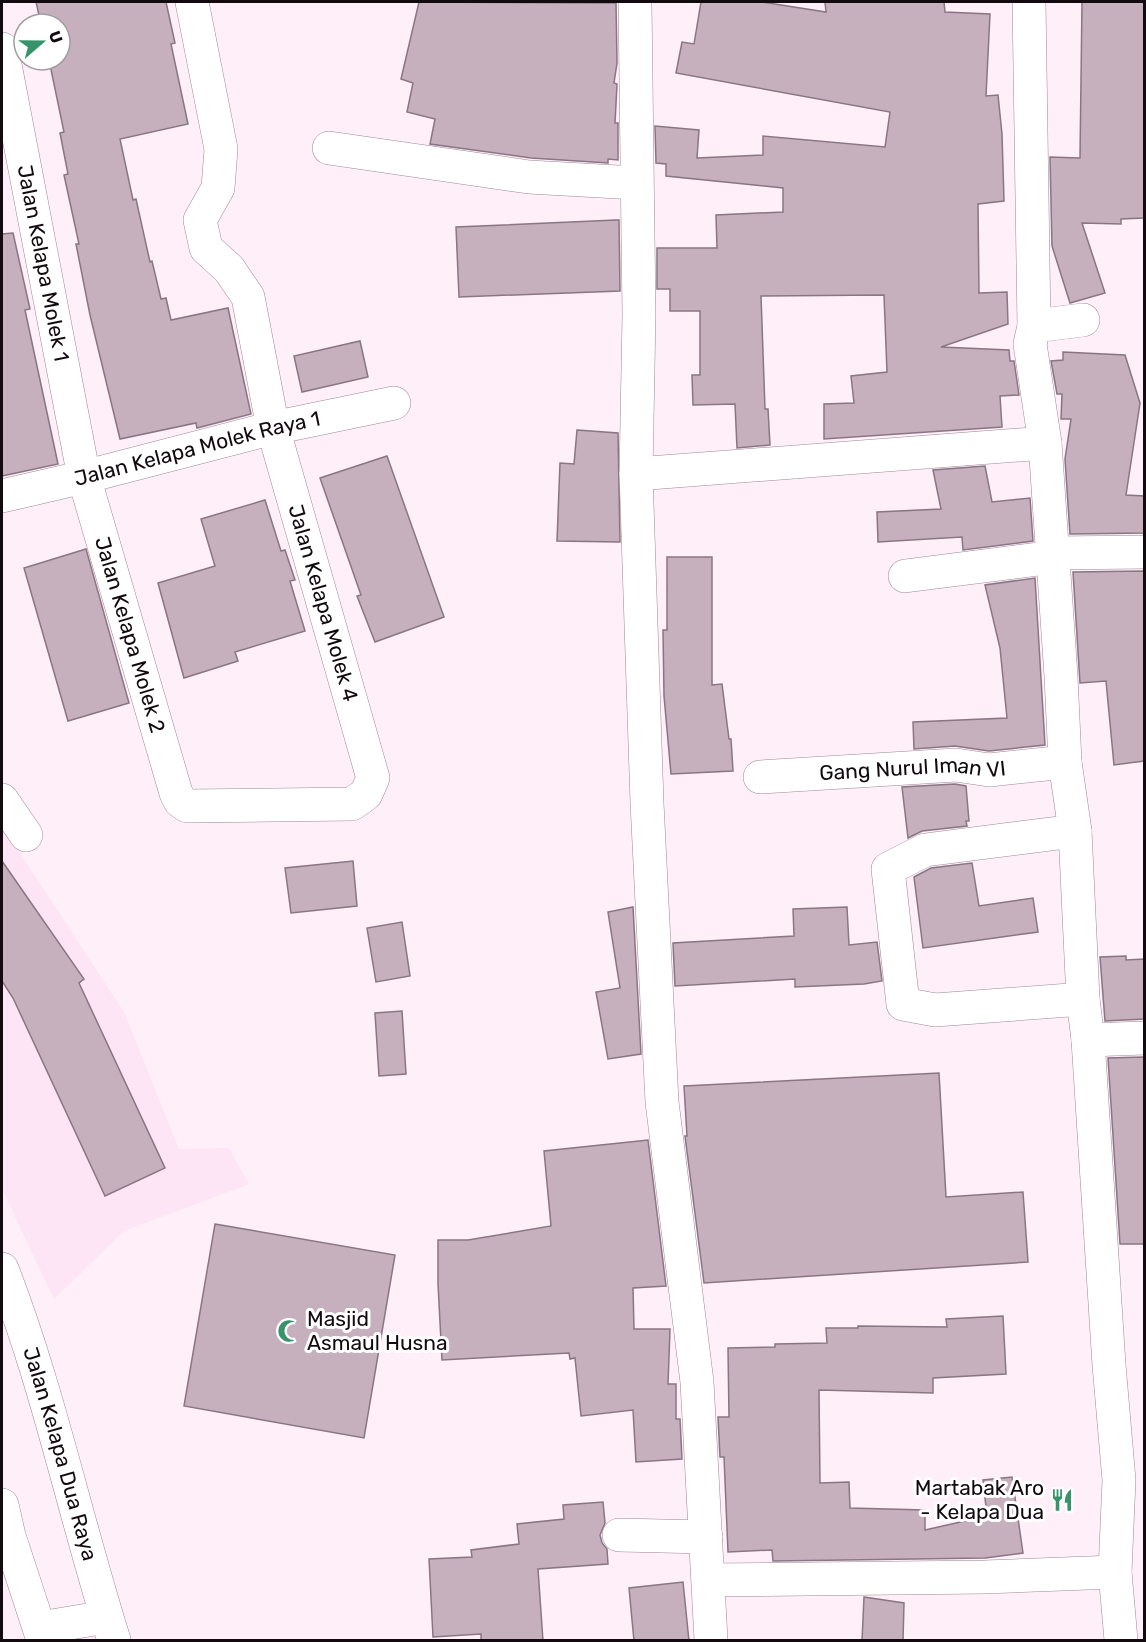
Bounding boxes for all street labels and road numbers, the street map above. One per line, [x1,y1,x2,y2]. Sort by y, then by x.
street label: Jalan Kelapa Molek 1 [12,163,75,363]
street label: Jalan Kelapa Molek Raya 1 [72,406,322,491]
street label: Jalan Kelapa Molek 4 [283,502,364,704]
street label: Jalan Kelapa Molek 2 [90,534,171,735]
street label: Gang Nurul Iman VI [818,752,1007,785]
street label: Jalan Kelapa Dua Raya [18,1344,103,1563]

